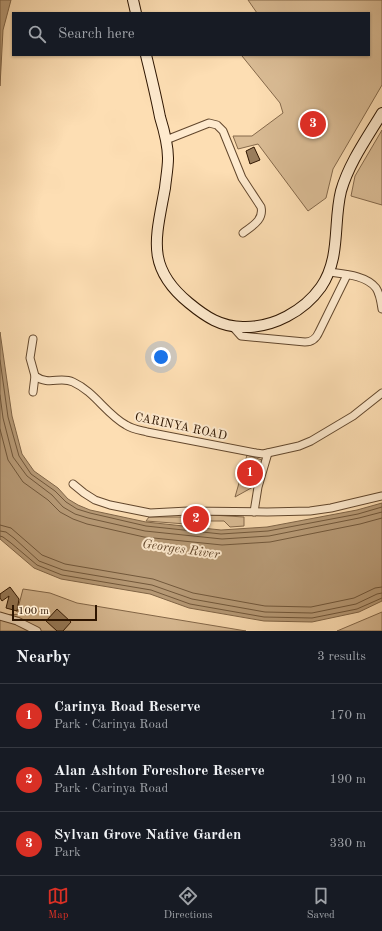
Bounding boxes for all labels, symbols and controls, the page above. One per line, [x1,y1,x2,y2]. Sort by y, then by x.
search box [12,12,370,56]
icon: search [26,23,48,45]
text: Search here [58,27,135,42]
pin: 3 [300,109,326,139]
your location [151,347,171,367]
street label: CARINYA ROAD [134,411,228,443]
pin: 1 [237,458,263,488]
pin: 2 [183,504,209,534]
water label: Georges River [141,538,221,561]
scale bar [12,603,97,622]
text: 100 m [18,606,49,617]
text: Nearby [16,649,71,666]
text: 3 results [317,650,366,663]
text: Carinya Road Reserve [54,700,201,715]
text: 1 [25,709,33,722]
text: 170 m [329,709,366,722]
text: Park · Carinya Road [54,718,168,731]
text: Alan Ashton Foreshore Reserve [54,764,265,779]
text: 2 [25,773,33,786]
text: 190 m [329,773,366,786]
text: Park · Carinya Road [54,782,168,795]
text: Sylvan Grove Native Garden [54,828,241,843]
text: 3 [25,837,33,850]
text: 330 m [329,837,366,850]
text: Park [54,846,81,859]
tab: Map [47,885,69,923]
tab: Directions [164,885,212,923]
tab: Saved [307,885,335,923]

